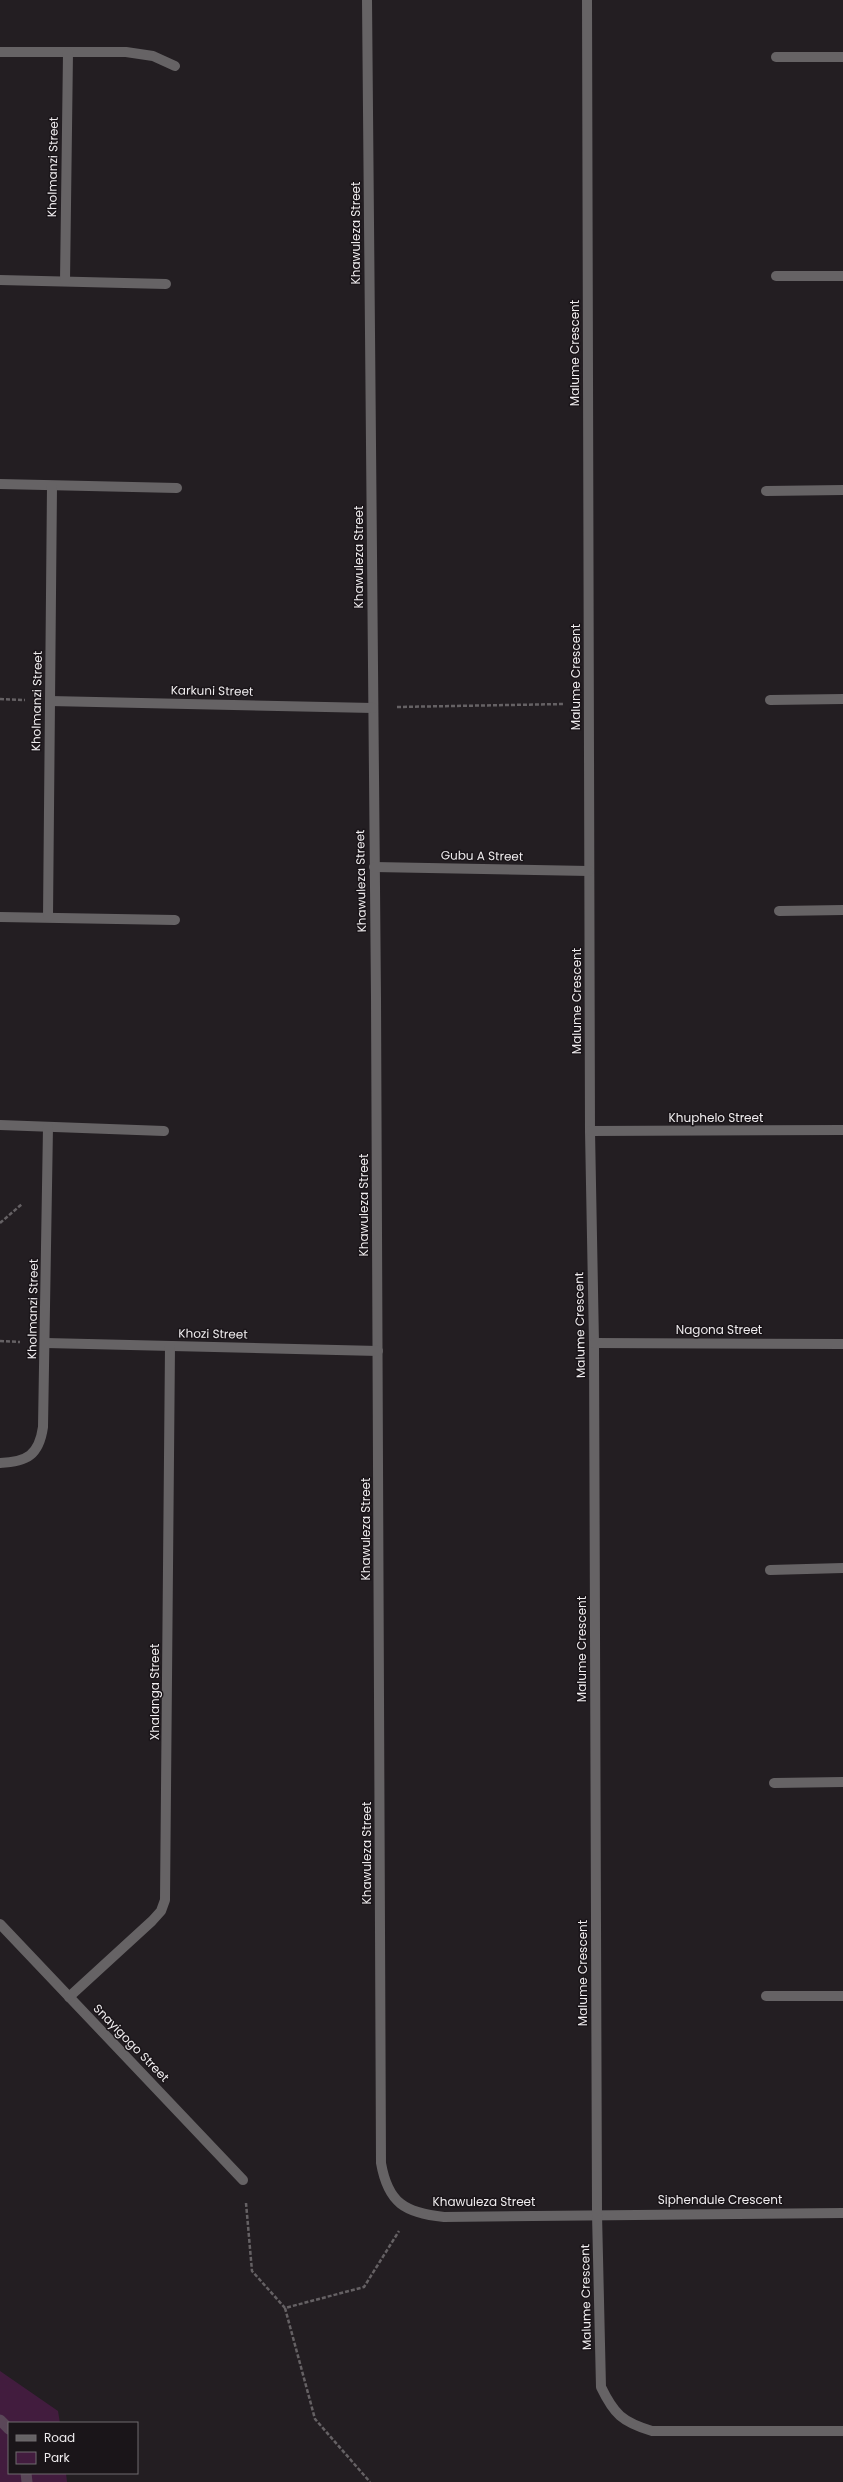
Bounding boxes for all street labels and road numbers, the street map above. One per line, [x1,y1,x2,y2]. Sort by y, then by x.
street label: Kholmanzi Street [43,117,62,217]
street label: Khawuleza Street [347,182,364,284]
street label: Malume Crescent [566,300,583,406]
street label: Khawuleza Street [350,506,367,608]
street label: Malume Crescent [567,624,584,730]
street label: Kholmanzi Street [27,651,46,751]
street label: Karkuni Street [171,681,253,700]
street label: Khawuleza Street [351,829,370,933]
street label: Gubu A Street [441,846,523,865]
street label: Malume Crescent [568,948,585,1054]
street label: Khuphelo Street [669,1109,763,1126]
street label: Khawuleza Street [355,1154,372,1256]
street label: Kholmanzi Street [23,1259,42,1359]
street label: Malume Crescent [570,1272,589,1378]
street label: Nagona Street [676,1321,762,1338]
street label: Khozi Street [178,1324,248,1343]
street label: Khawuleza Street [357,1478,374,1580]
street label: Malume Crescent [573,1596,590,1702]
street label: Xhalanga Street [146,1644,163,1740]
street label: Khawuleza Street [358,1802,375,1904]
street label: Malume Crescent [574,1920,591,2026]
street label: Snayigogo Street [90,2000,173,2085]
street label: Siphendule Crescent [658,2191,782,2208]
street label: Khawuleza Street [433,2193,535,2210]
street label: Malume Crescent [576,2244,595,2350]

